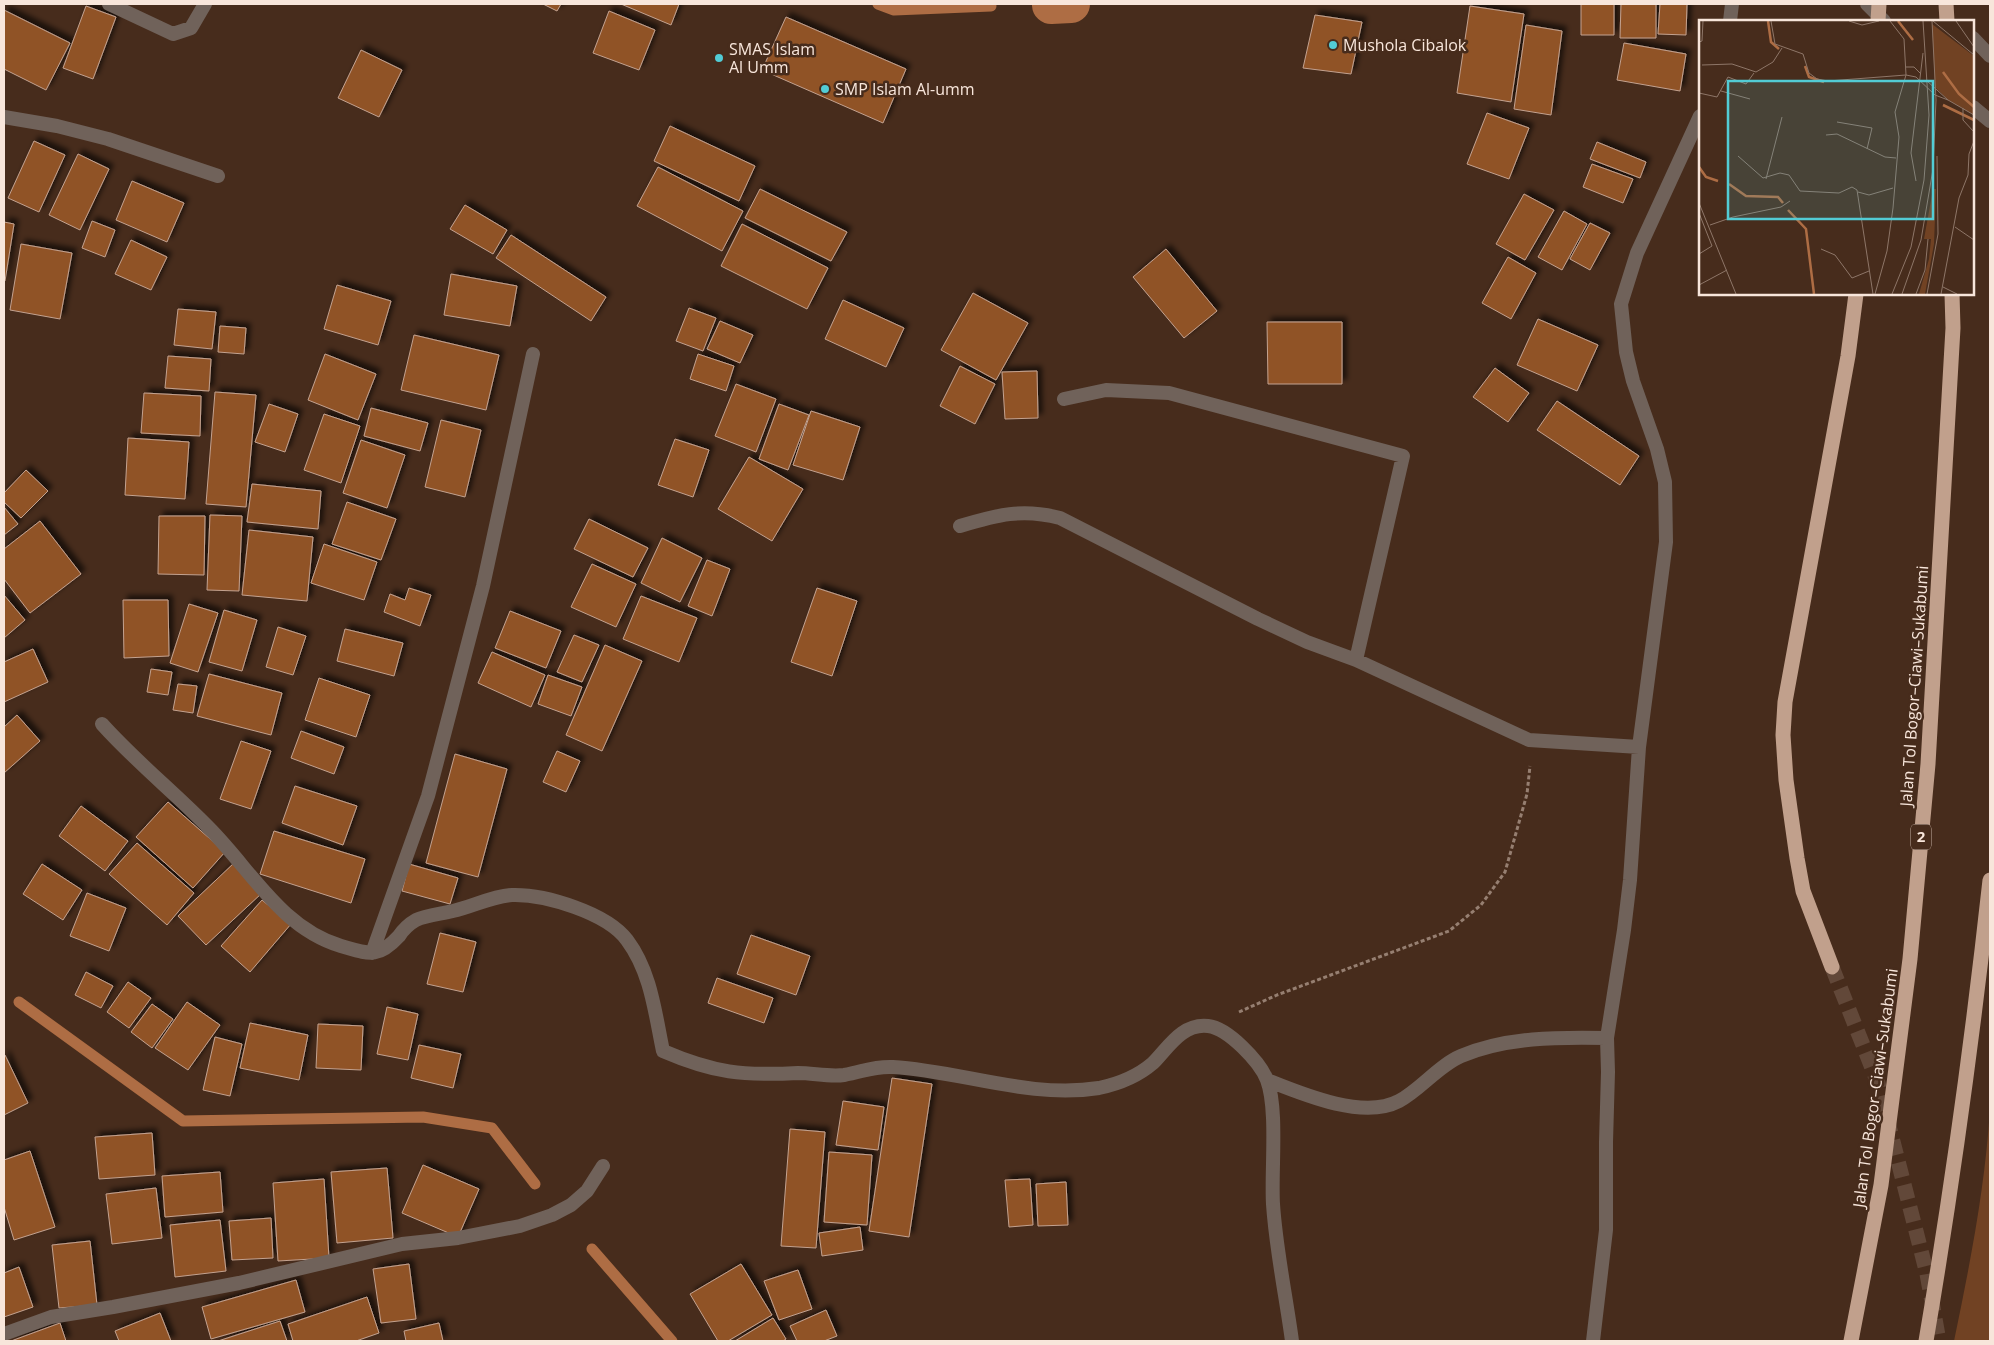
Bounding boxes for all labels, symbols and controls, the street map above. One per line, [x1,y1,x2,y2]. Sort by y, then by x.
inset map [1699,20,1974,295]
place label: Mushola Cibalok [1343,34,1467,56]
place label: SMAS Islam Al Umm [729,38,815,78]
marker: Mushola Cibalok [1327,39,1339,51]
marker: SMAS Islam Al Umm [713,52,725,64]
place label: SMP Islam Al-umm [835,78,975,100]
marker: SMP Islam Al-umm [819,83,831,95]
street label: Jalan Tol Bogor–Ciawi–Sukabumi [1894,565,1933,809]
road number: 2 [1911,824,1931,850]
street label: Jalan Tol Bogor–Ciawi–Sukabumi [1847,967,1903,1211]

